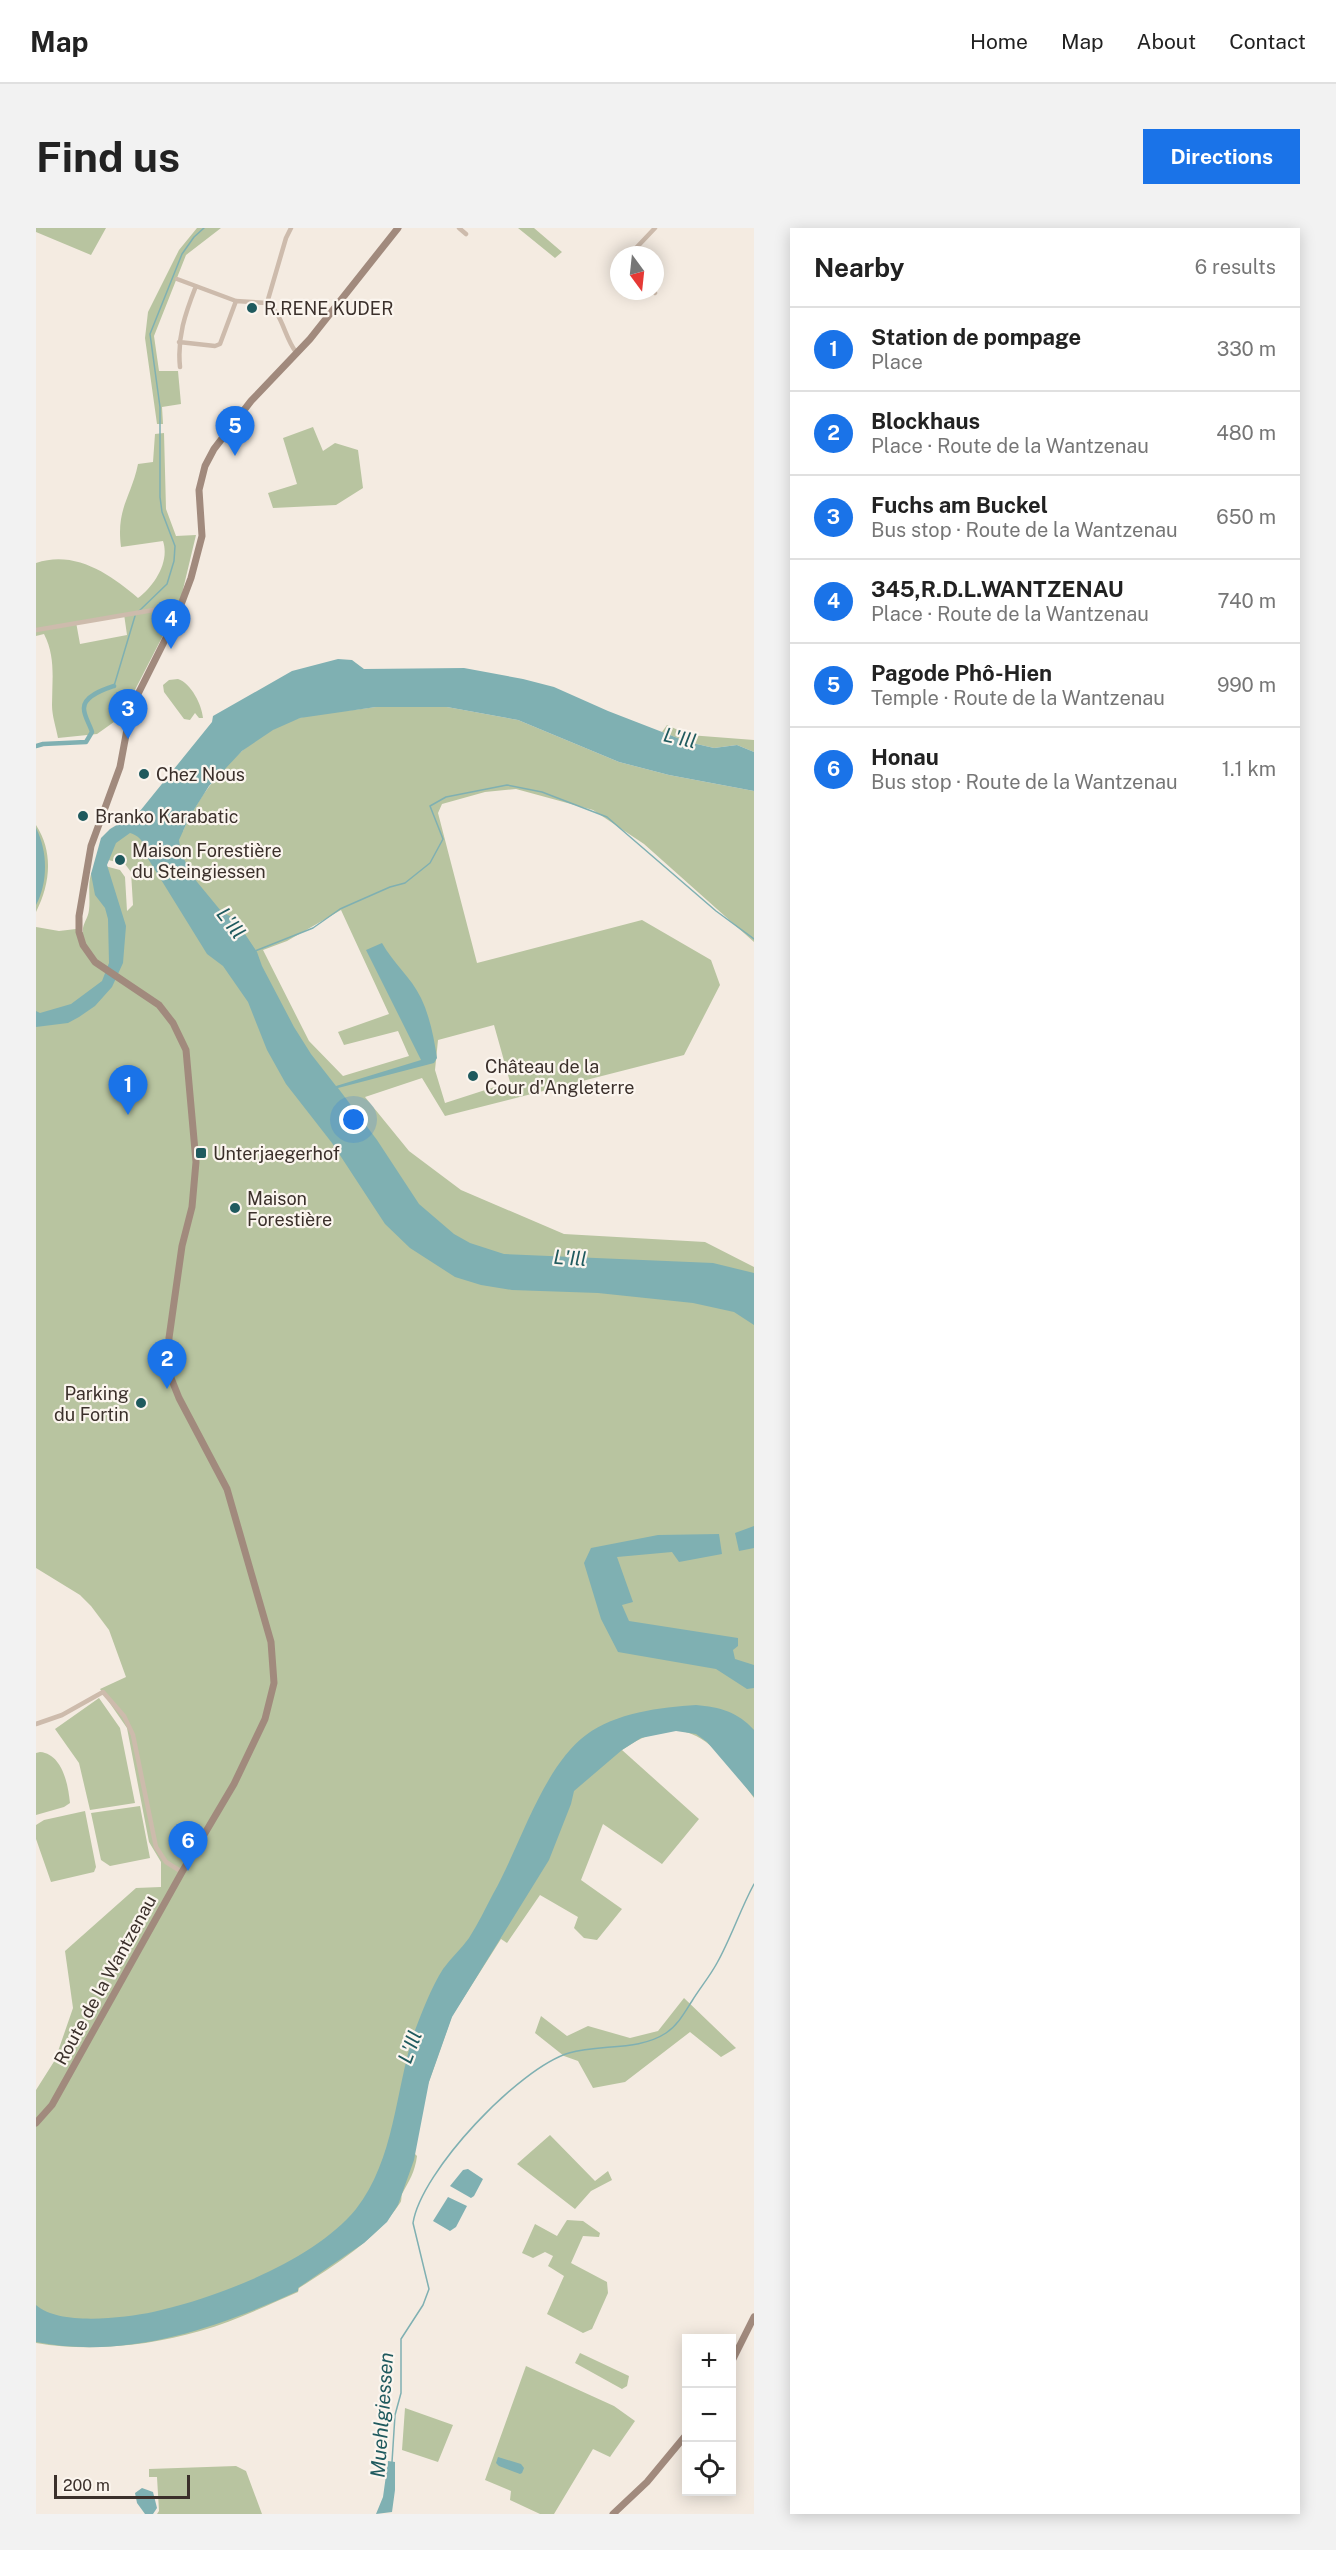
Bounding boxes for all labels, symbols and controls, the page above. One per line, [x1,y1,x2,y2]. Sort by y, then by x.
text: Map [30,25,89,58]
text: Home [970,29,1028,54]
text: Map [1061,29,1104,54]
text: About [1137,29,1196,54]
text: Contact [1229,29,1306,54]
button: Directions [1143,129,1300,184]
text: Find us [36,132,180,181]
north arrow [610,246,664,300]
text: Nearby [814,252,904,283]
text: 6 results [1195,255,1276,279]
place label: R.RENE KUDER [264,298,393,319]
marker: R.RENE KUDER [245,301,259,315]
text: Station de pompage [871,324,1081,350]
text: 1 [829,337,838,361]
text: 330 m [1217,337,1276,361]
text: Place [871,350,923,374]
pin: 5 [216,406,254,456]
text: Blockhaus [871,408,980,434]
text: 2 [827,421,840,445]
text: 480 m [1216,421,1276,445]
text: Place · Route de la Wantzenau [871,434,1149,458]
text: Fuchs am Buckel [871,492,1048,518]
text: 3 [827,505,840,529]
text: 650 m [1216,505,1276,529]
text: Bus stop · Route de la Wantzenau [871,518,1178,542]
text: 345,R.D.L.WANTZENAU [871,576,1124,602]
text: 4 [827,589,840,613]
text: 740 m [1218,589,1276,613]
pin: 4 [152,600,190,649]
text: Place · Route de la Wantzenau [871,602,1149,626]
text: Pagode Phô-Hien [871,660,1052,686]
text: 5 [827,673,840,697]
text: 990 m [1217,673,1276,697]
text: Temple · Route de la Wantzenau [871,686,1165,710]
pin: 3 [108,690,148,739]
water label: L'Ill [661,723,699,753]
text: Honau [871,744,939,770]
text: 6 [827,757,840,781]
text: 1.1 km [1222,757,1276,781]
place label: Chez Nous [156,764,245,785]
marker: Chez Nous [137,767,151,781]
text: Bus stop · Route de la Wantzenau [871,770,1178,794]
place label: Branko Karabatic [95,806,238,827]
marker: Branko Karabatic [76,809,90,823]
place label: Maison Forestière du Steingiessen [132,840,282,882]
marker: Maison Forestière du Steingiessen [113,853,127,867]
water label: L'Ill [211,902,251,944]
place label: Château de la Cour d'Angleterre [485,1056,635,1098]
pin: 1 [108,1066,148,1115]
marker: Château de la Cour d'Angleterre [466,1069,480,1083]
your location [339,1105,368,1134]
place label: Unterjaegerhof [213,1143,340,1164]
marker: Unterjaegerhof [194,1146,208,1160]
place label: Maison Forestière [247,1188,332,1230]
marker: Maison Forestière [228,1201,242,1215]
water label: L'Ill [553,1245,587,1271]
pin: 2 [148,1340,186,1389]
place label: Parking du Fortin [54,1383,129,1425]
marker: Parking du Fortin [134,1396,148,1410]
pin: 6 [168,1822,208,1871]
street label: Route de la Wantzenau [50,1891,160,2069]
water label: L'Ill [393,2027,427,2067]
map controls [682,2334,736,2496]
button: + [682,2334,736,2388]
water label: Muehlgiessen [366,2352,398,2478]
button: − [682,2388,736,2442]
button: locate [682,2442,736,2496]
scale bar [54,2472,190,2500]
text: 200 m [63,2476,110,2495]

